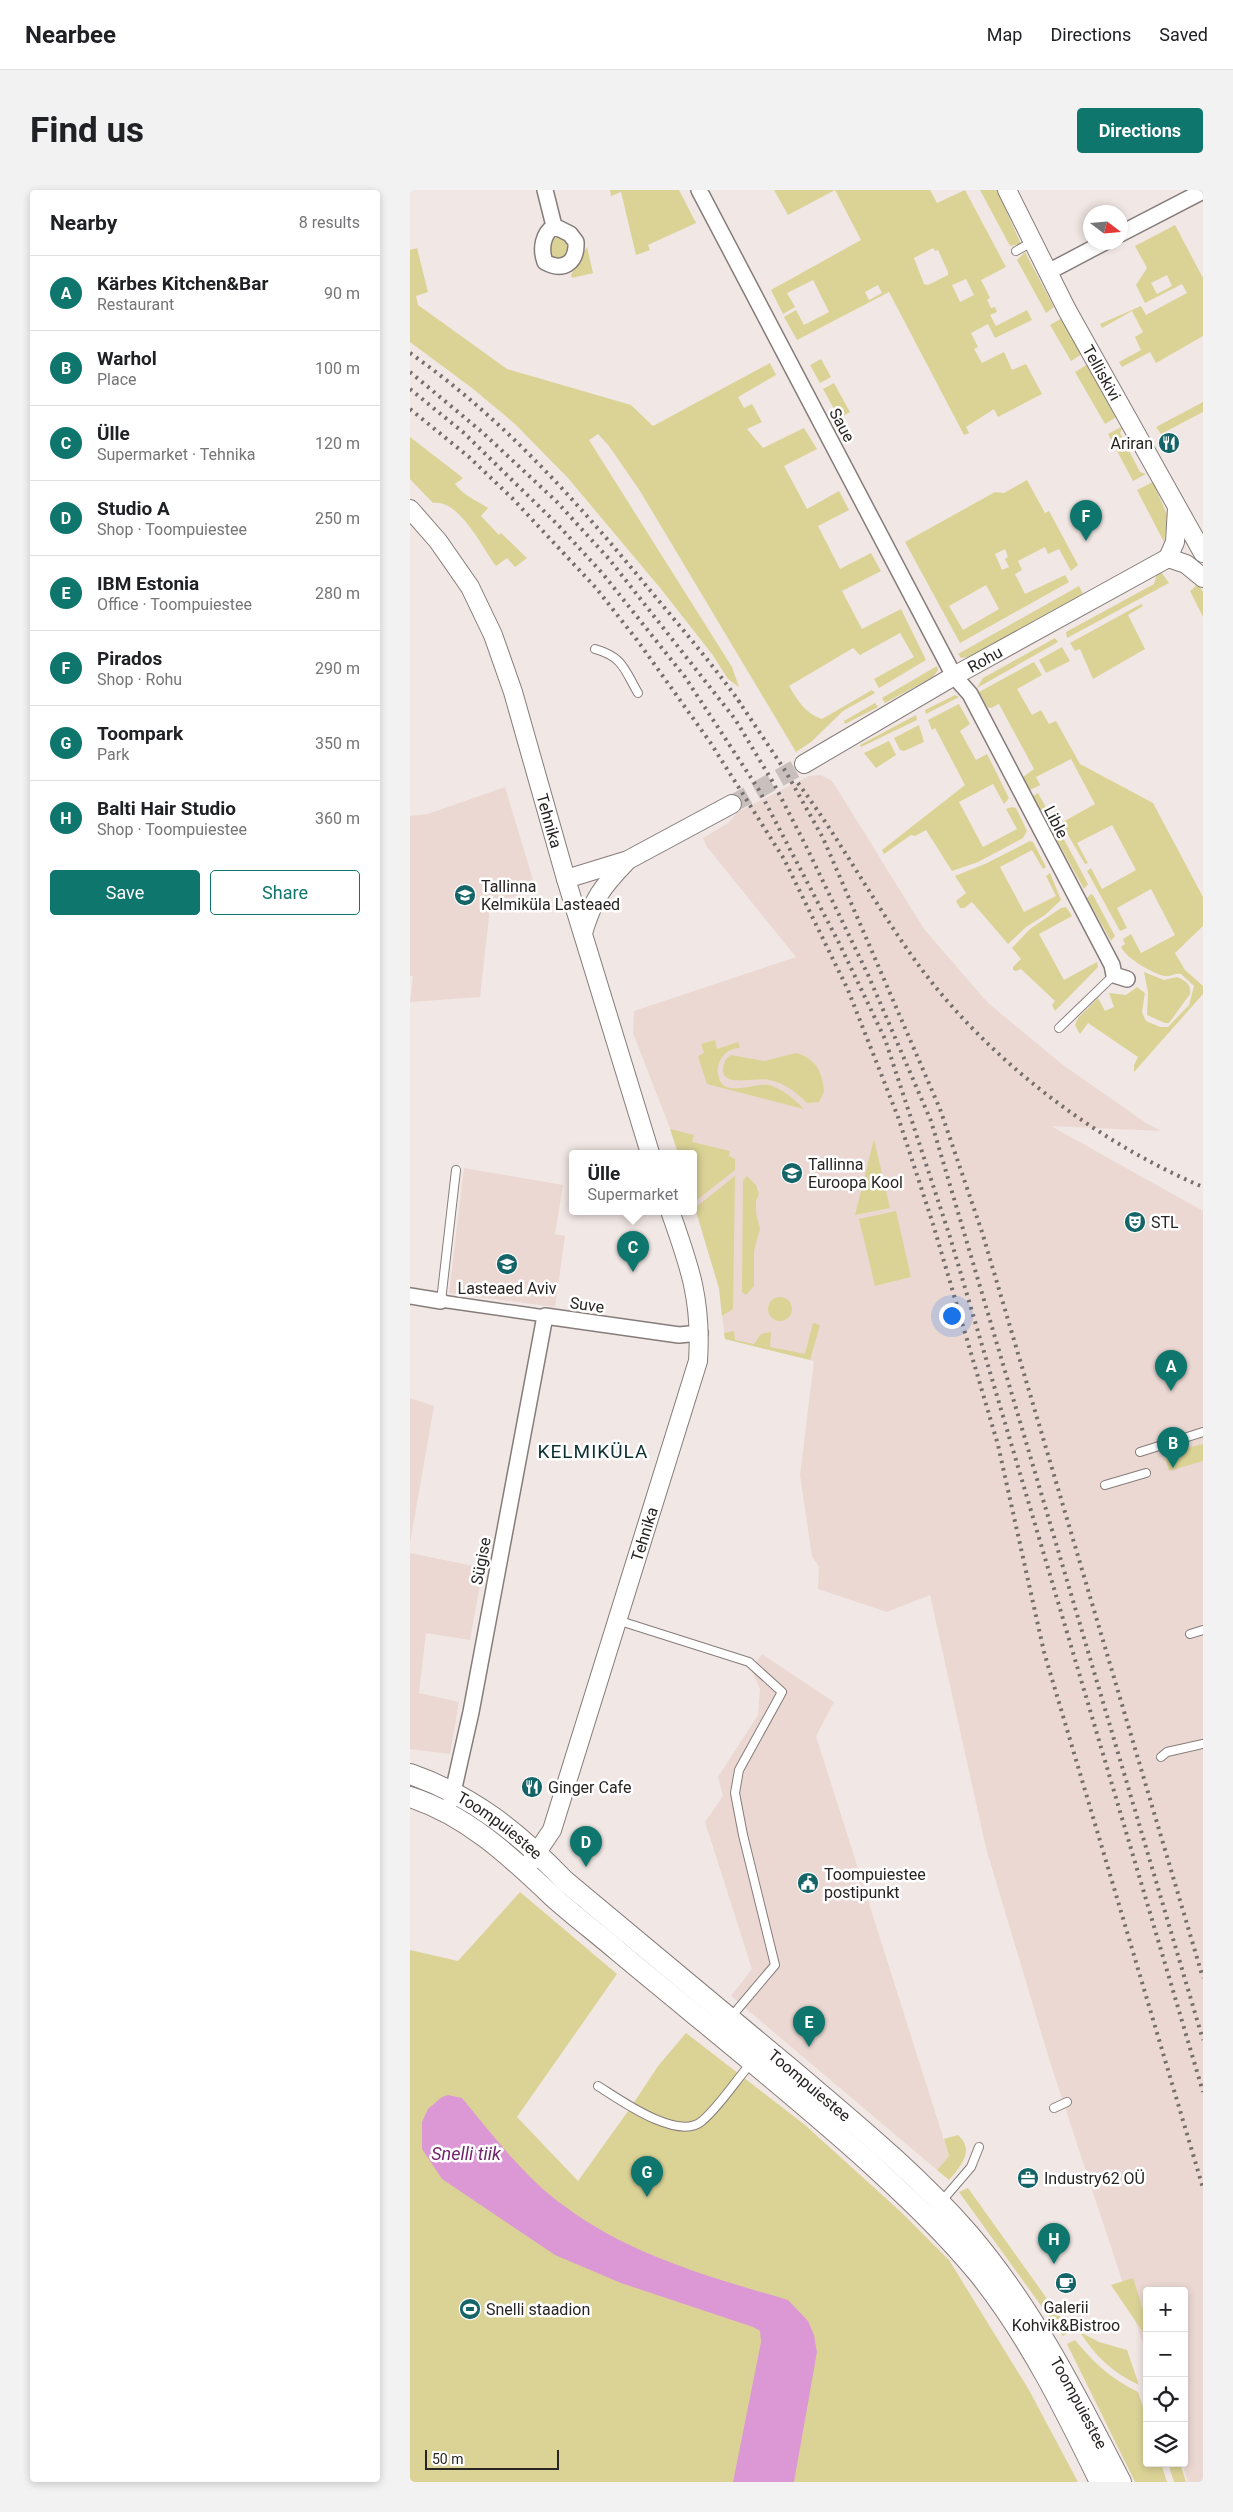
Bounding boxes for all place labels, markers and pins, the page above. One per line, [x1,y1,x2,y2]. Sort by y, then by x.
restaurant icon: Ariran [1157,431,1181,455]
place label: Ariran [1111,434,1153,453]
pin: F [1070,500,1102,541]
place label: Tallinna Kelmiküla Lasteaed [481,877,620,914]
school or university icon: Tallinna Kelmiküla Lasteaed [453,883,477,907]
place label: Tallinna Euroopa Kool [808,1155,903,1192]
school or university icon: Tallinna Euroopa Kool [780,1161,804,1185]
theatre icon: STL [1123,1210,1147,1234]
place label: STL [1151,1213,1179,1232]
pin: C [617,1231,649,1272]
school or university icon: Lasteaed Aviv [495,1252,519,1276]
place label: Lasteaed Aviv [458,1279,557,1298]
pin: A [1155,1350,1187,1391]
pin: B [1157,1427,1189,1468]
restaurant icon: Ginger Cafe [520,1775,544,1799]
place label: Ginger Cafe [548,1778,631,1797]
pin: D [570,1826,602,1867]
place label: Toompuiestee postipunkt [824,1865,926,1902]
public building icon: Toompuiestee postipunkt [796,1871,820,1895]
pin: E [793,2006,825,2047]
pin: G [631,2156,663,2197]
office icon: Industry62 OÜ [1016,2166,1040,2190]
place label: Industry62 OÜ [1044,2169,1145,2188]
pin: H [1038,2223,1070,2264]
cafe icon: Galerii Kohvik&Bistroo [1054,2271,1078,2295]
sports icon: Snelli staadion [458,2297,482,2321]
place label: Galerii Kohvik&Bistroo [1012,2298,1120,2335]
place label: Snelli staadion [486,2300,590,2319]

